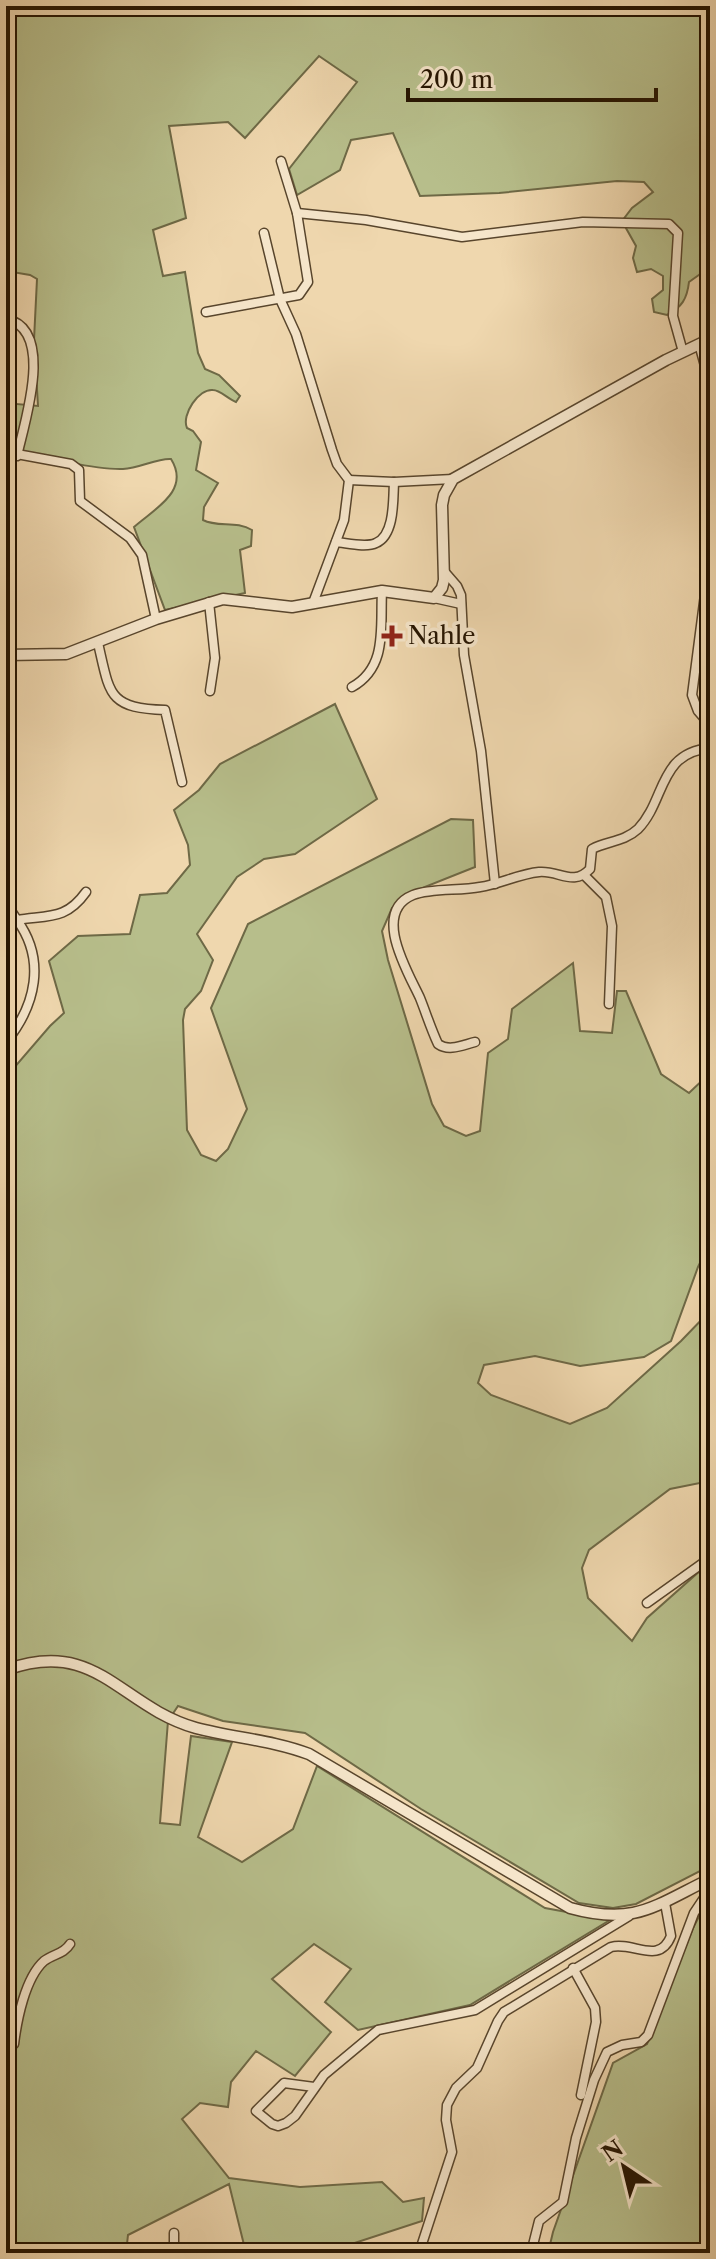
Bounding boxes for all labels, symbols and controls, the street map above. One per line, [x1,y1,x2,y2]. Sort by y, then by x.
scale bar [408,52,656,102]
text: 200 m [420,65,493,94]
place label: Nahle [408,621,475,650]
marker: Nahle [383,627,401,645]
north arrow [584,2127,664,2207]
text: N [597,2134,628,2168]

